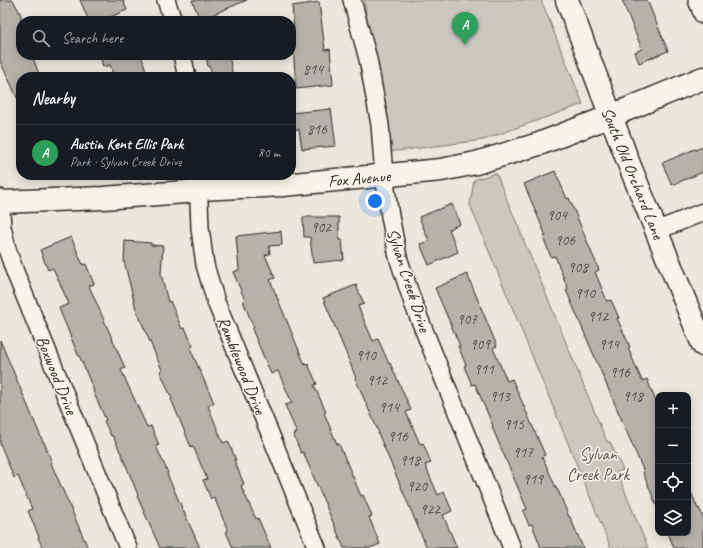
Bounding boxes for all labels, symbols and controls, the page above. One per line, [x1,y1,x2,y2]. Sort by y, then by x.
pin: A [452,12,478,45]
search box [16,16,296,60]
icon: search [30,27,52,49]
text: Search here [62,29,123,48]
house number: 814 [303,60,324,79]
text: Nearby [32,88,75,109]
street label: South Old Orchard Lane [597,104,669,244]
house number: 816 [307,120,328,139]
text: Austin Kent Ellis Park [70,135,183,154]
text: A [42,145,48,161]
text: 80 m [258,145,280,161]
text: Park · Sylvan Creek Drive [70,154,181,170]
street label: Fox Avenue [327,165,393,192]
your location [365,191,385,211]
house number: 904 [547,206,568,225]
house number: 902 [311,218,332,237]
street label: Sylvan Creek Drive [382,226,436,336]
house number: 906 [555,231,576,250]
house number: 908 [568,258,589,277]
house number: 910 [575,284,596,303]
house number: 912 [588,307,609,326]
house number: 907 [457,310,478,329]
street label: Ramblewood Drive [212,313,271,418]
street label: Boxwood Drive [31,333,82,419]
house number: 909 [470,335,491,354]
house number: 914 [599,335,620,354]
house number: 910 [356,346,377,365]
house number: 911 [474,360,495,379]
house number: 916 [610,363,631,382]
house number: 912 [367,371,388,390]
house number: 913 [490,387,511,406]
house number: 918 [623,387,644,406]
map controls [655,392,691,536]
button: + [655,392,691,428]
house number: 914 [379,398,400,417]
house number: 915 [504,415,525,434]
house number: 916 [388,427,409,446]
button: − [655,428,691,464]
house number: 917 [513,443,534,462]
park label: Sylvan Creek Park [567,444,631,485]
house number: 918 [400,451,421,470]
button: locate [655,464,691,500]
house number: 919 [523,470,544,489]
house number: 920 [407,477,428,496]
house number: 922 [420,500,441,519]
button: layers [655,500,691,536]

